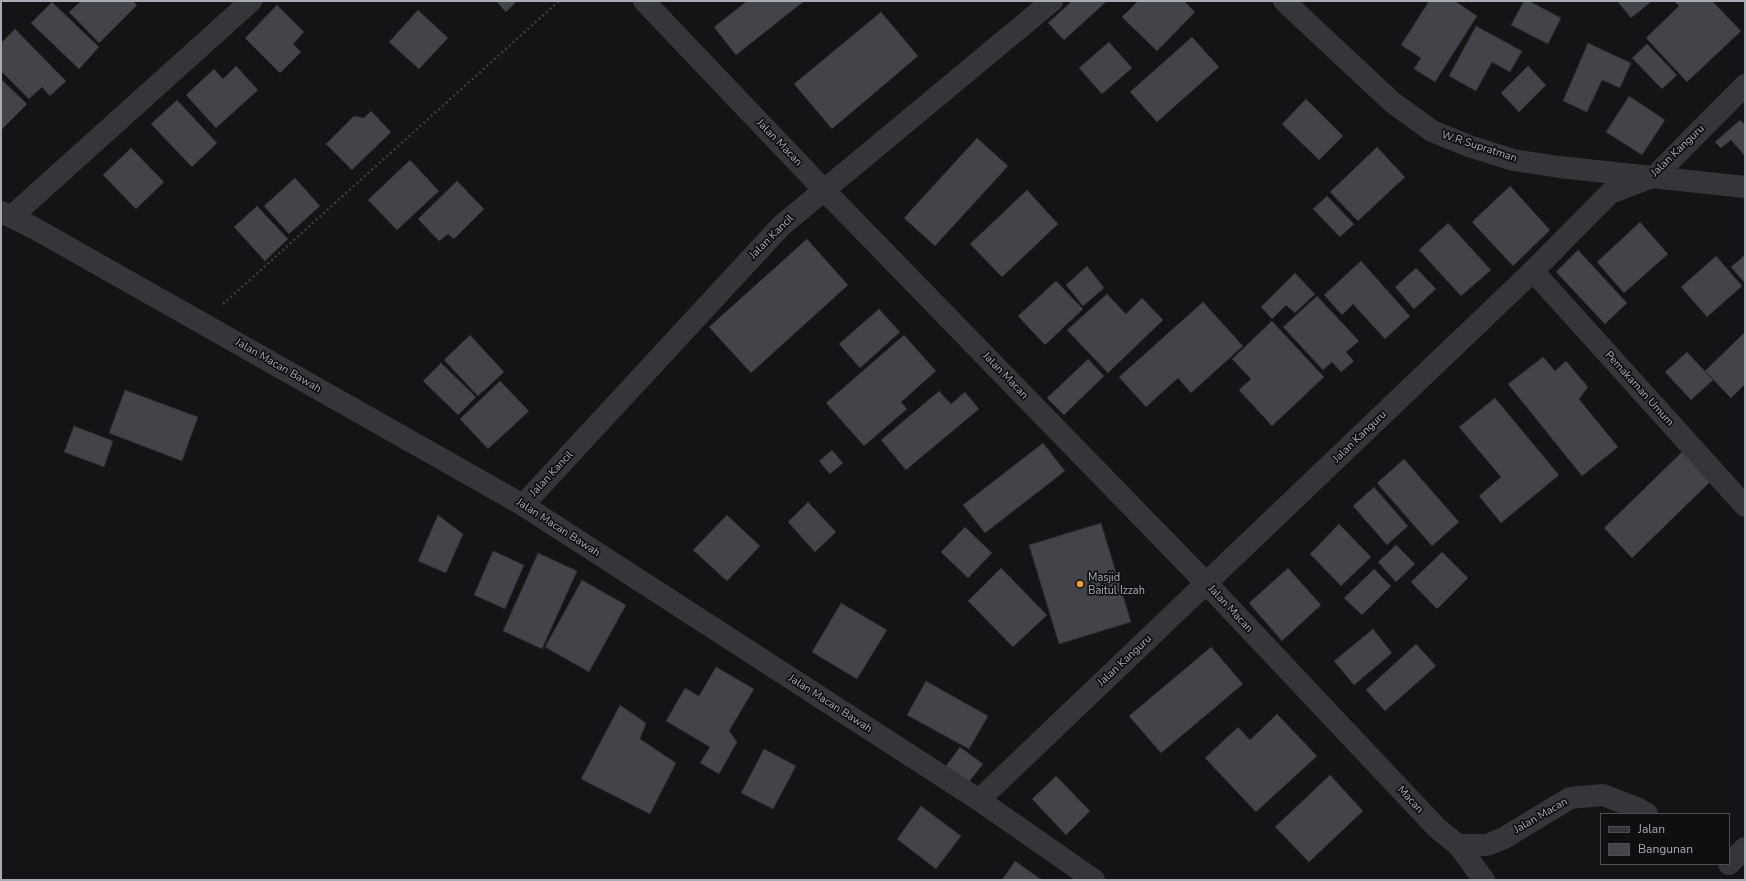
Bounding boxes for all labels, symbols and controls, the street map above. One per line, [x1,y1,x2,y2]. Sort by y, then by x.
street label: Jalan Macan [753,117,805,169]
street label: Jalan Kanguru [1649,122,1707,180]
street label: W.R Supratman [1440,129,1518,165]
street label: Jalan Kancil [747,212,797,262]
street label: Jalan Macan Bawah [233,336,323,396]
street label: Pemakaman Umum [1602,349,1676,429]
street label: Jalan Macan [979,350,1031,402]
street label: Jalan Kanguru [1331,408,1389,466]
street label: Jalan Kancil [528,449,576,499]
street label: Jalan Macan Bawah [514,496,602,560]
place label: Masjid Baitul Izzah [1088,571,1145,597]
marker: Masjid Baitul Izzah [1075,579,1085,589]
street label: Jalan Macan [1205,583,1255,635]
street label: Jalan Kanguru [1095,633,1155,689]
street label: Jalan Macan Bawah [786,672,874,736]
street label: Macan [1394,784,1426,816]
street label: Jalan Macan [1512,795,1570,837]
legend [1600,813,1730,865]
text: Jalan [1638,821,1665,837]
text: Bangunan [1638,841,1693,857]

